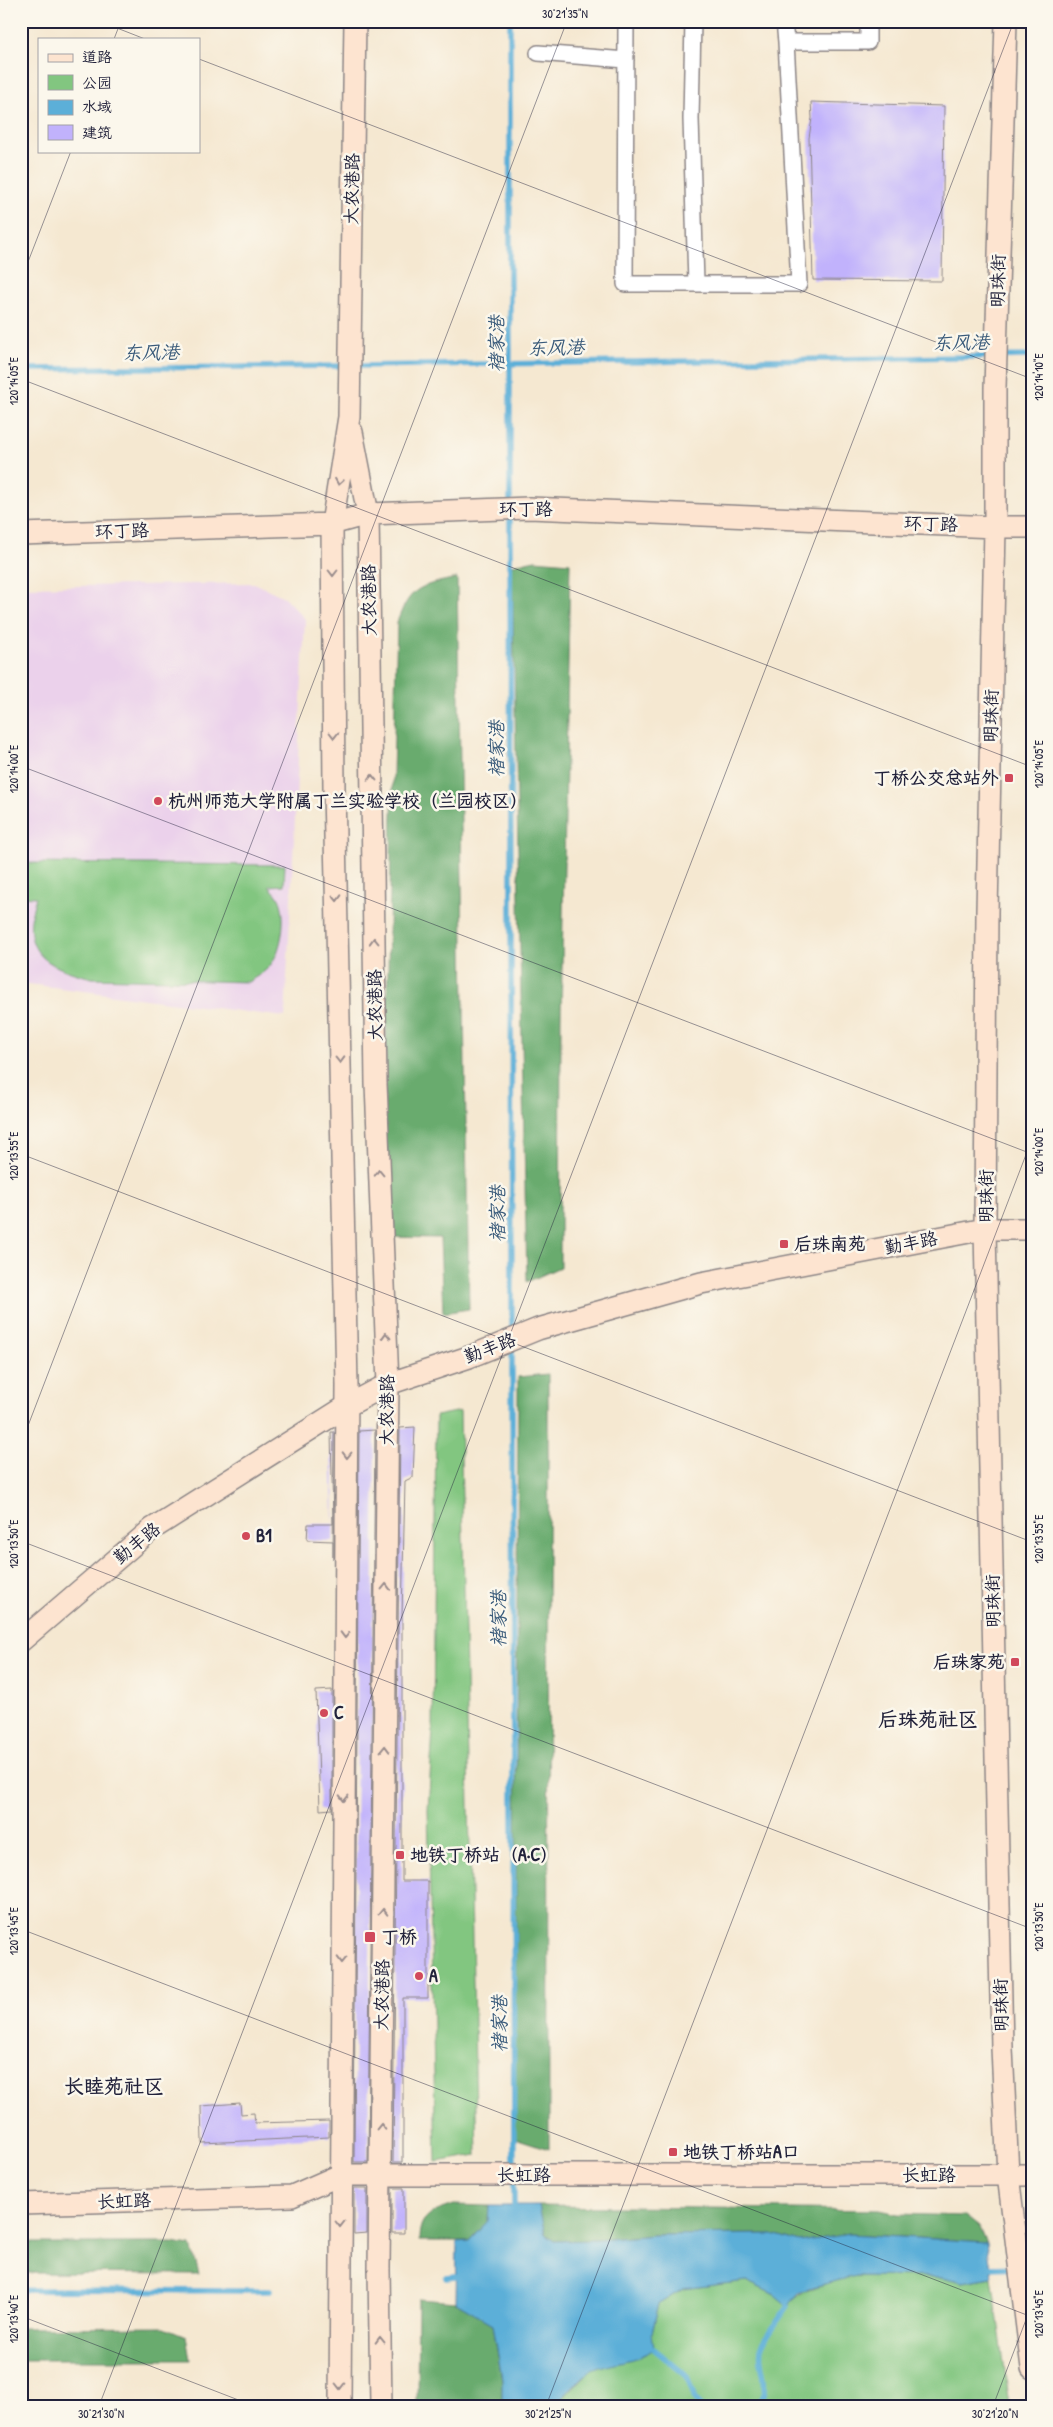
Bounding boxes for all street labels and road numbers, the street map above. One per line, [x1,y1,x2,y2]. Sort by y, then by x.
street label: 大农港路 [338,153,365,225]
street label: 明珠街 [985,254,1010,308]
street label: 环丁路 [499,496,553,521]
street label: 环丁路 [904,510,958,537]
street label: 环丁路 [95,517,149,544]
street label: 大农港路 [355,564,382,636]
street label: 明珠街 [978,689,1003,743]
street label: 大农港路 [361,969,388,1041]
street label: 明珠街 [973,1169,998,1223]
street label: 勤丰路 [882,1225,940,1260]
street label: 勤丰路 [460,1326,520,1369]
street label: 大农港路 [374,1374,399,1446]
street label: 勤丰路 [108,1516,166,1569]
street label: 明珠街 [980,1574,1005,1628]
street label: 大农港路 [368,1959,395,2031]
street label: 明珠街 [988,1978,1013,2032]
street label: 长虹路 [497,2162,551,2187]
street label: 长虹路 [902,2162,956,2187]
street label: 长虹路 [97,2187,151,2214]

